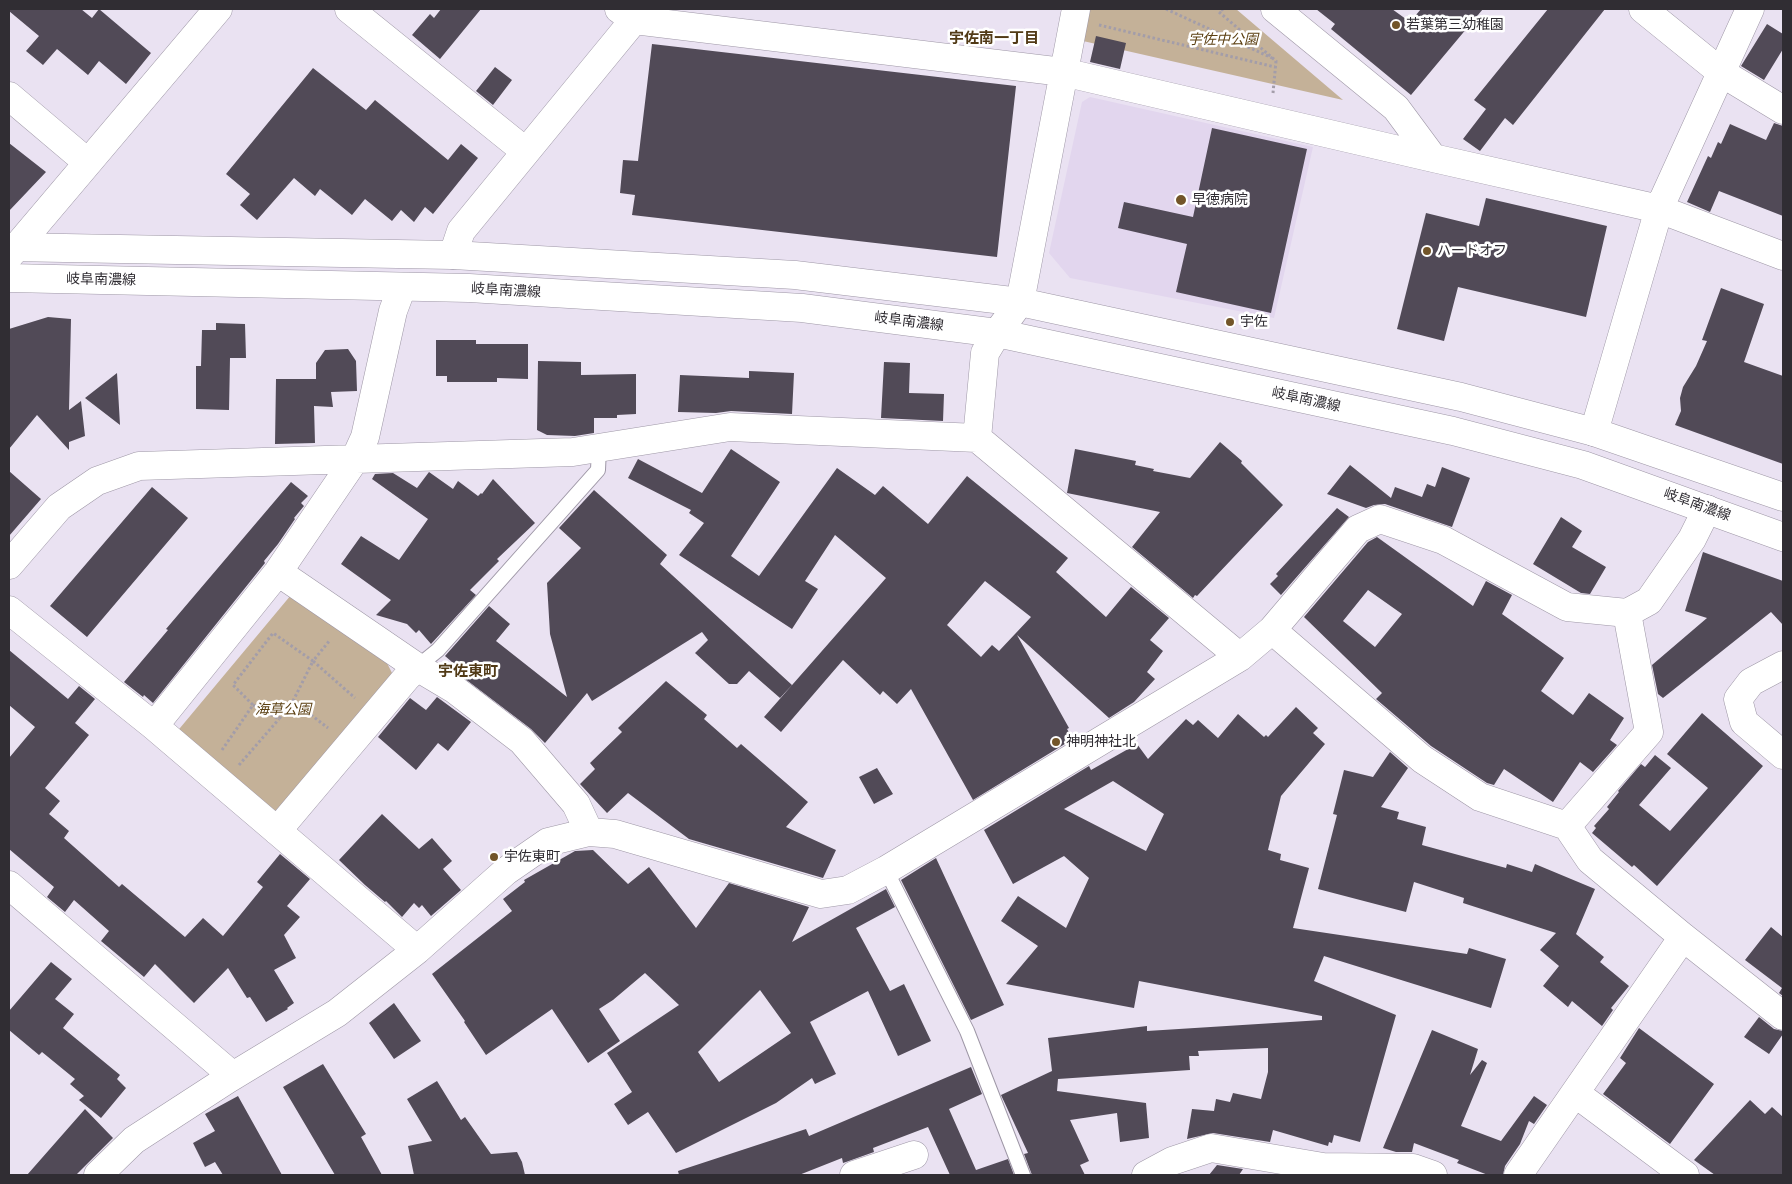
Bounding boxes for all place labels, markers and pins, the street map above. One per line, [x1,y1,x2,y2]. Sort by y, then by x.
place label: 若葉第三幼稚園 [1406,17,1504,33]
marker: 若葉第三幼稚園 [1390,19,1402,31]
place label: 早徳病院 [1192,192,1248,208]
marker: 早徳病院 [1174,193,1188,207]
place label: ハードオフ [1437,243,1507,259]
marker: ハードオフ [1421,245,1433,257]
place label: 宇佐 [1240,314,1268,330]
marker: 宇佐 [1224,316,1236,328]
place label: 神明神社北 [1066,734,1136,750]
marker: 神明神社北 [1050,736,1062,748]
place label: 宇佐東町 [504,849,560,865]
marker: 宇佐東町 [488,851,500,863]

